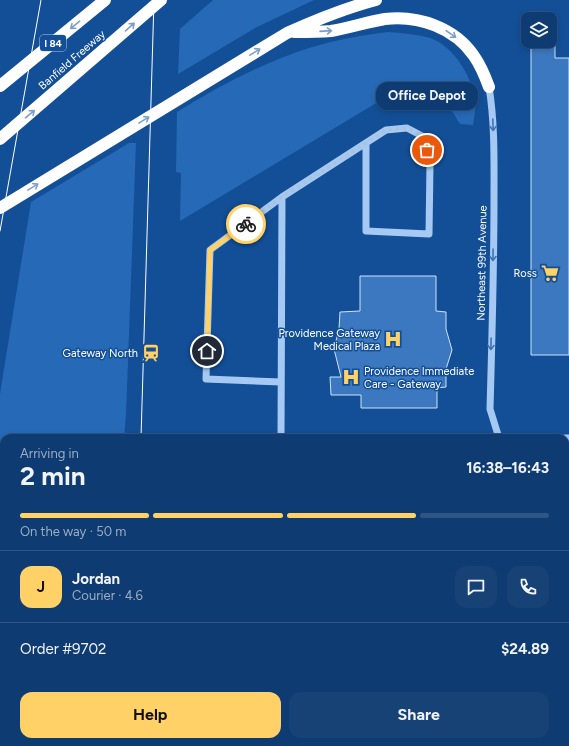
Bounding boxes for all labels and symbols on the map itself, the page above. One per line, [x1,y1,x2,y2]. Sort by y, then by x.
one-way arrow [69,21,80,30]
one-way arrow [125,22,136,31]
street label: Banfield Freeway [36,27,108,92]
one-way arrow [319,27,332,34]
one-way arrow [446,30,457,38]
road number: I 84 [40,35,66,51]
one-way arrow [249,48,260,56]
callout: Office Depot [376,82,478,110]
one-way arrow [25,109,35,118]
one-way arrow [138,115,150,123]
one-way arrow [490,118,497,131]
pin [410,133,444,167]
one-way arrow [27,183,39,191]
courier [226,204,266,244]
street label: Northeast 99th Avenue [474,205,490,321]
one-way arrow [489,248,497,261]
supermarket icon: Ross [540,263,560,283]
place label: Ross [513,267,537,280]
place label: Providence Gateway Medical Plaza [278,327,380,353]
hospital icon: Providence Gateway Medical Plaza [383,329,403,349]
pin [190,334,224,368]
one-way arrow [488,337,495,350]
station icon: Gateway North [141,343,161,363]
place label: Gateway North [63,347,138,360]
place label: Providence Immediate Care - Gateway [364,365,474,391]
hospital icon: Providence Immediate Care - Gateway [341,367,361,387]

